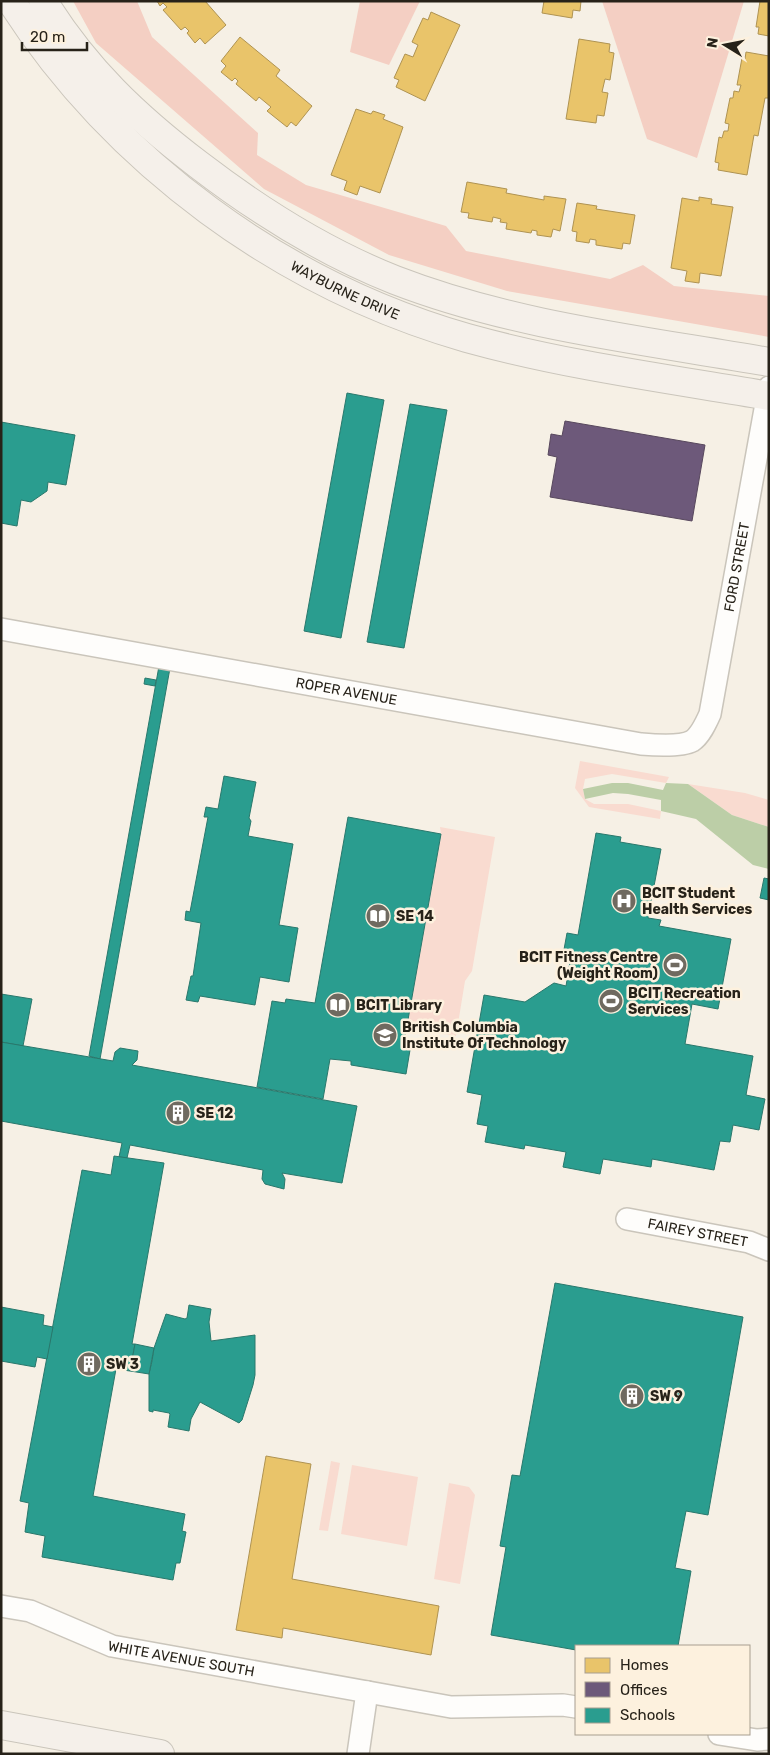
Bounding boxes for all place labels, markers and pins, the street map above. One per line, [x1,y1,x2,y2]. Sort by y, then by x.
place label: BCIT Student Health Services [642,885,752,918]
hospital icon: BCIT Student Health Services [611,888,637,914]
library icon: SE 14 [365,903,391,929]
place label: SE 14 [396,908,434,925]
place label: BCIT Fitness Centre (Weight Room) [519,949,658,982]
sports icon: BCIT Fitness Centre (Weight Room) [662,952,688,978]
place label: BCIT Recreation Services [628,985,741,1018]
sports icon: BCIT Recreation Services [598,988,624,1014]
library icon: BCIT Library [325,992,351,1018]
place label: BCIT Library [356,997,443,1014]
place label: British Columbia Institute Of Technology [402,1019,567,1052]
school or university icon: British Columbia Institute Of Technology [372,1022,398,1048]
building icon: SE 12 [165,1100,191,1126]
place label: SE 12 [196,1105,233,1122]
building icon: SW 3 [76,1351,102,1377]
place label: SW 3 [106,1356,139,1373]
building icon: SW 9 [619,1383,645,1409]
place label: SW 9 [650,1388,683,1405]

